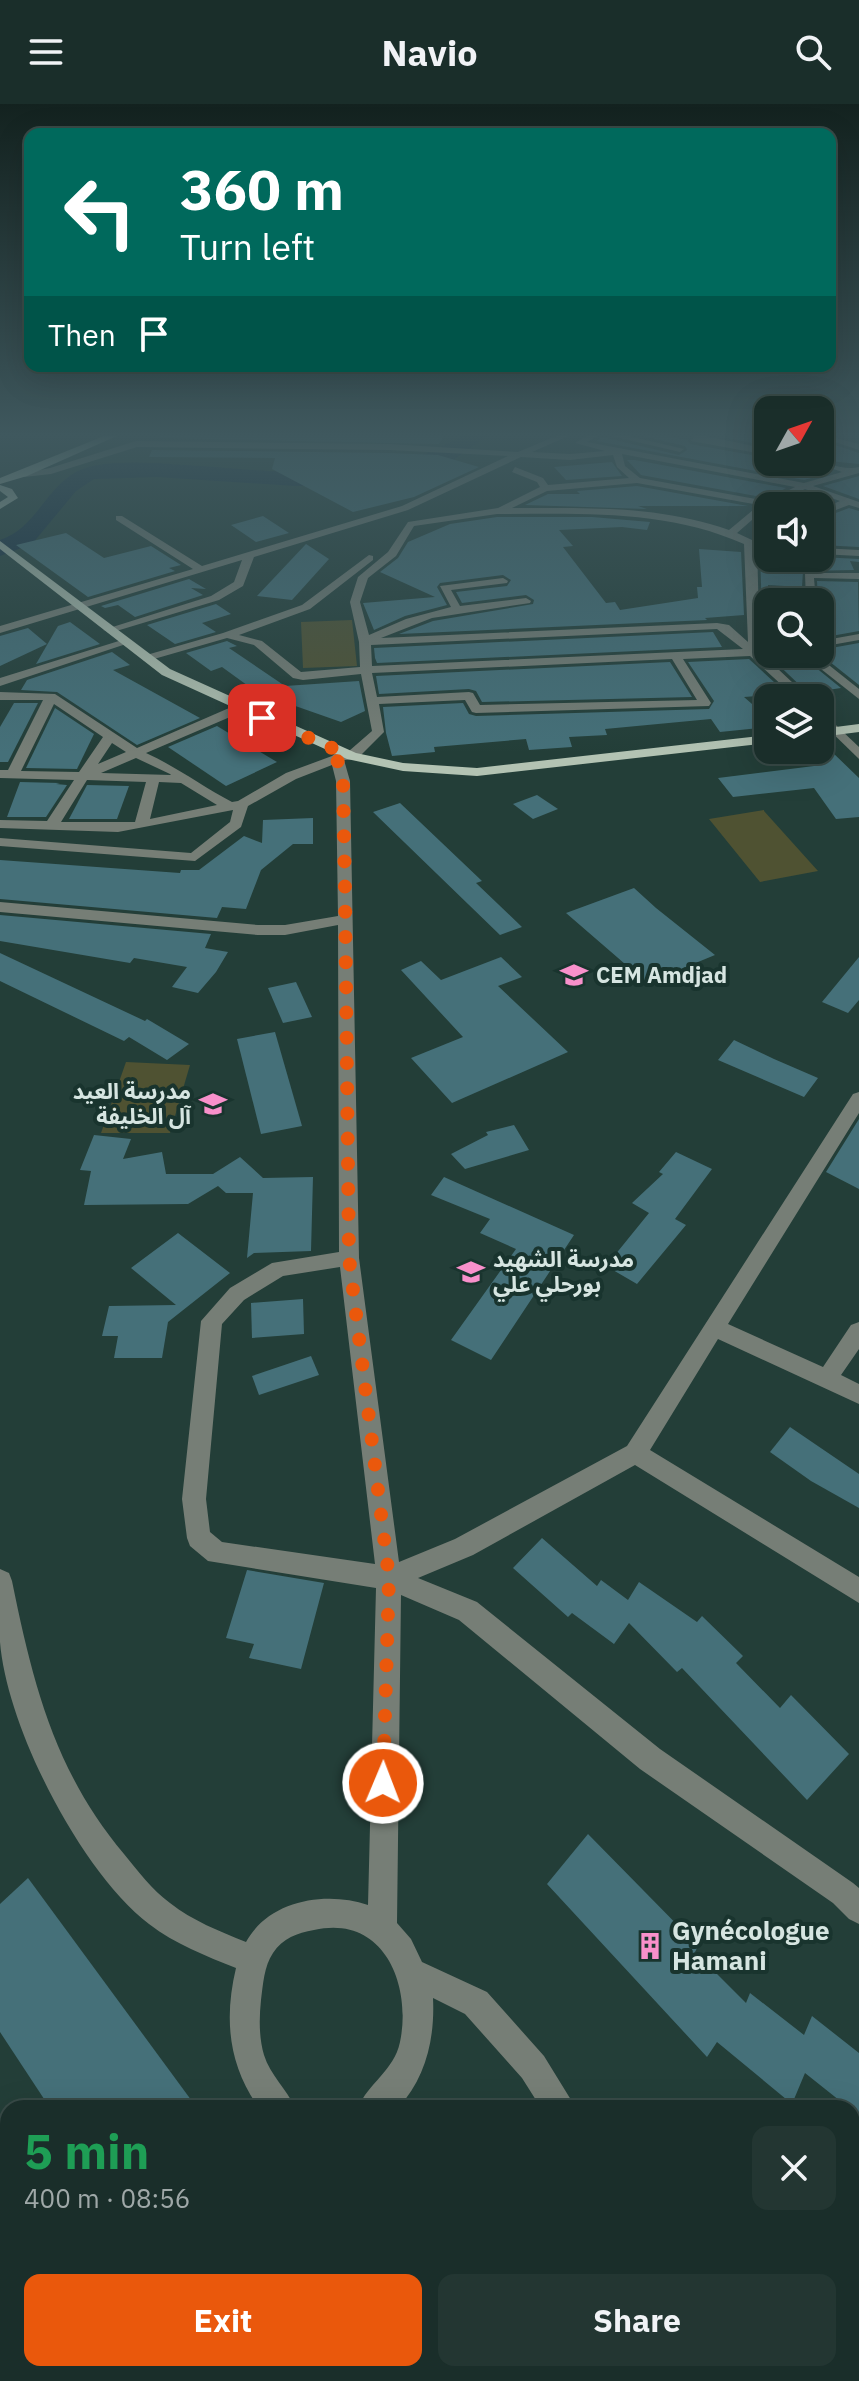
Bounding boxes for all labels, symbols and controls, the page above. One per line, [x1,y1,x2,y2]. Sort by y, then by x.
text: Navio [381,29,478,76]
icon: menu [24,30,68,74]
icon: search [791,30,835,74]
text: 360 m [180,153,344,225]
icon: left [48,160,152,264]
text: Turn left [180,223,315,270]
icon: arrive [132,312,176,356]
text: Then [48,315,116,354]
north arrow [754,396,834,476]
map controls [754,396,834,764]
button: sound [754,492,834,572]
button: search [754,588,834,668]
pin [228,684,296,752]
button: layers [754,684,834,764]
icon: arrive [240,696,284,740]
school or university icon: CEM Amdjad [559,960,589,990]
place label: CEM Amdjad [596,960,727,989]
place label: مدرسة العيد آل الخليفة [73,1076,192,1130]
school or university icon: مدرسة العيد آل الخليفة [198,1089,228,1119]
place label: مدرسة الشهيد بورحلي علي [493,1244,634,1302]
school or university icon: مدرسة الشهيد بورحلي علي [456,1257,486,1287]
position arrow [341,1741,425,1825]
place label: Gynécologue Hamani [672,1913,830,1977]
building icon: Gynécologue Hamani [635,1931,665,1961]
text: 5 min [24,2120,149,2182]
button: close [752,2126,836,2210]
text: 400 m · 08:56 [24,2181,190,2215]
button: Exit [24,2274,422,2366]
button: Share [438,2274,836,2366]

